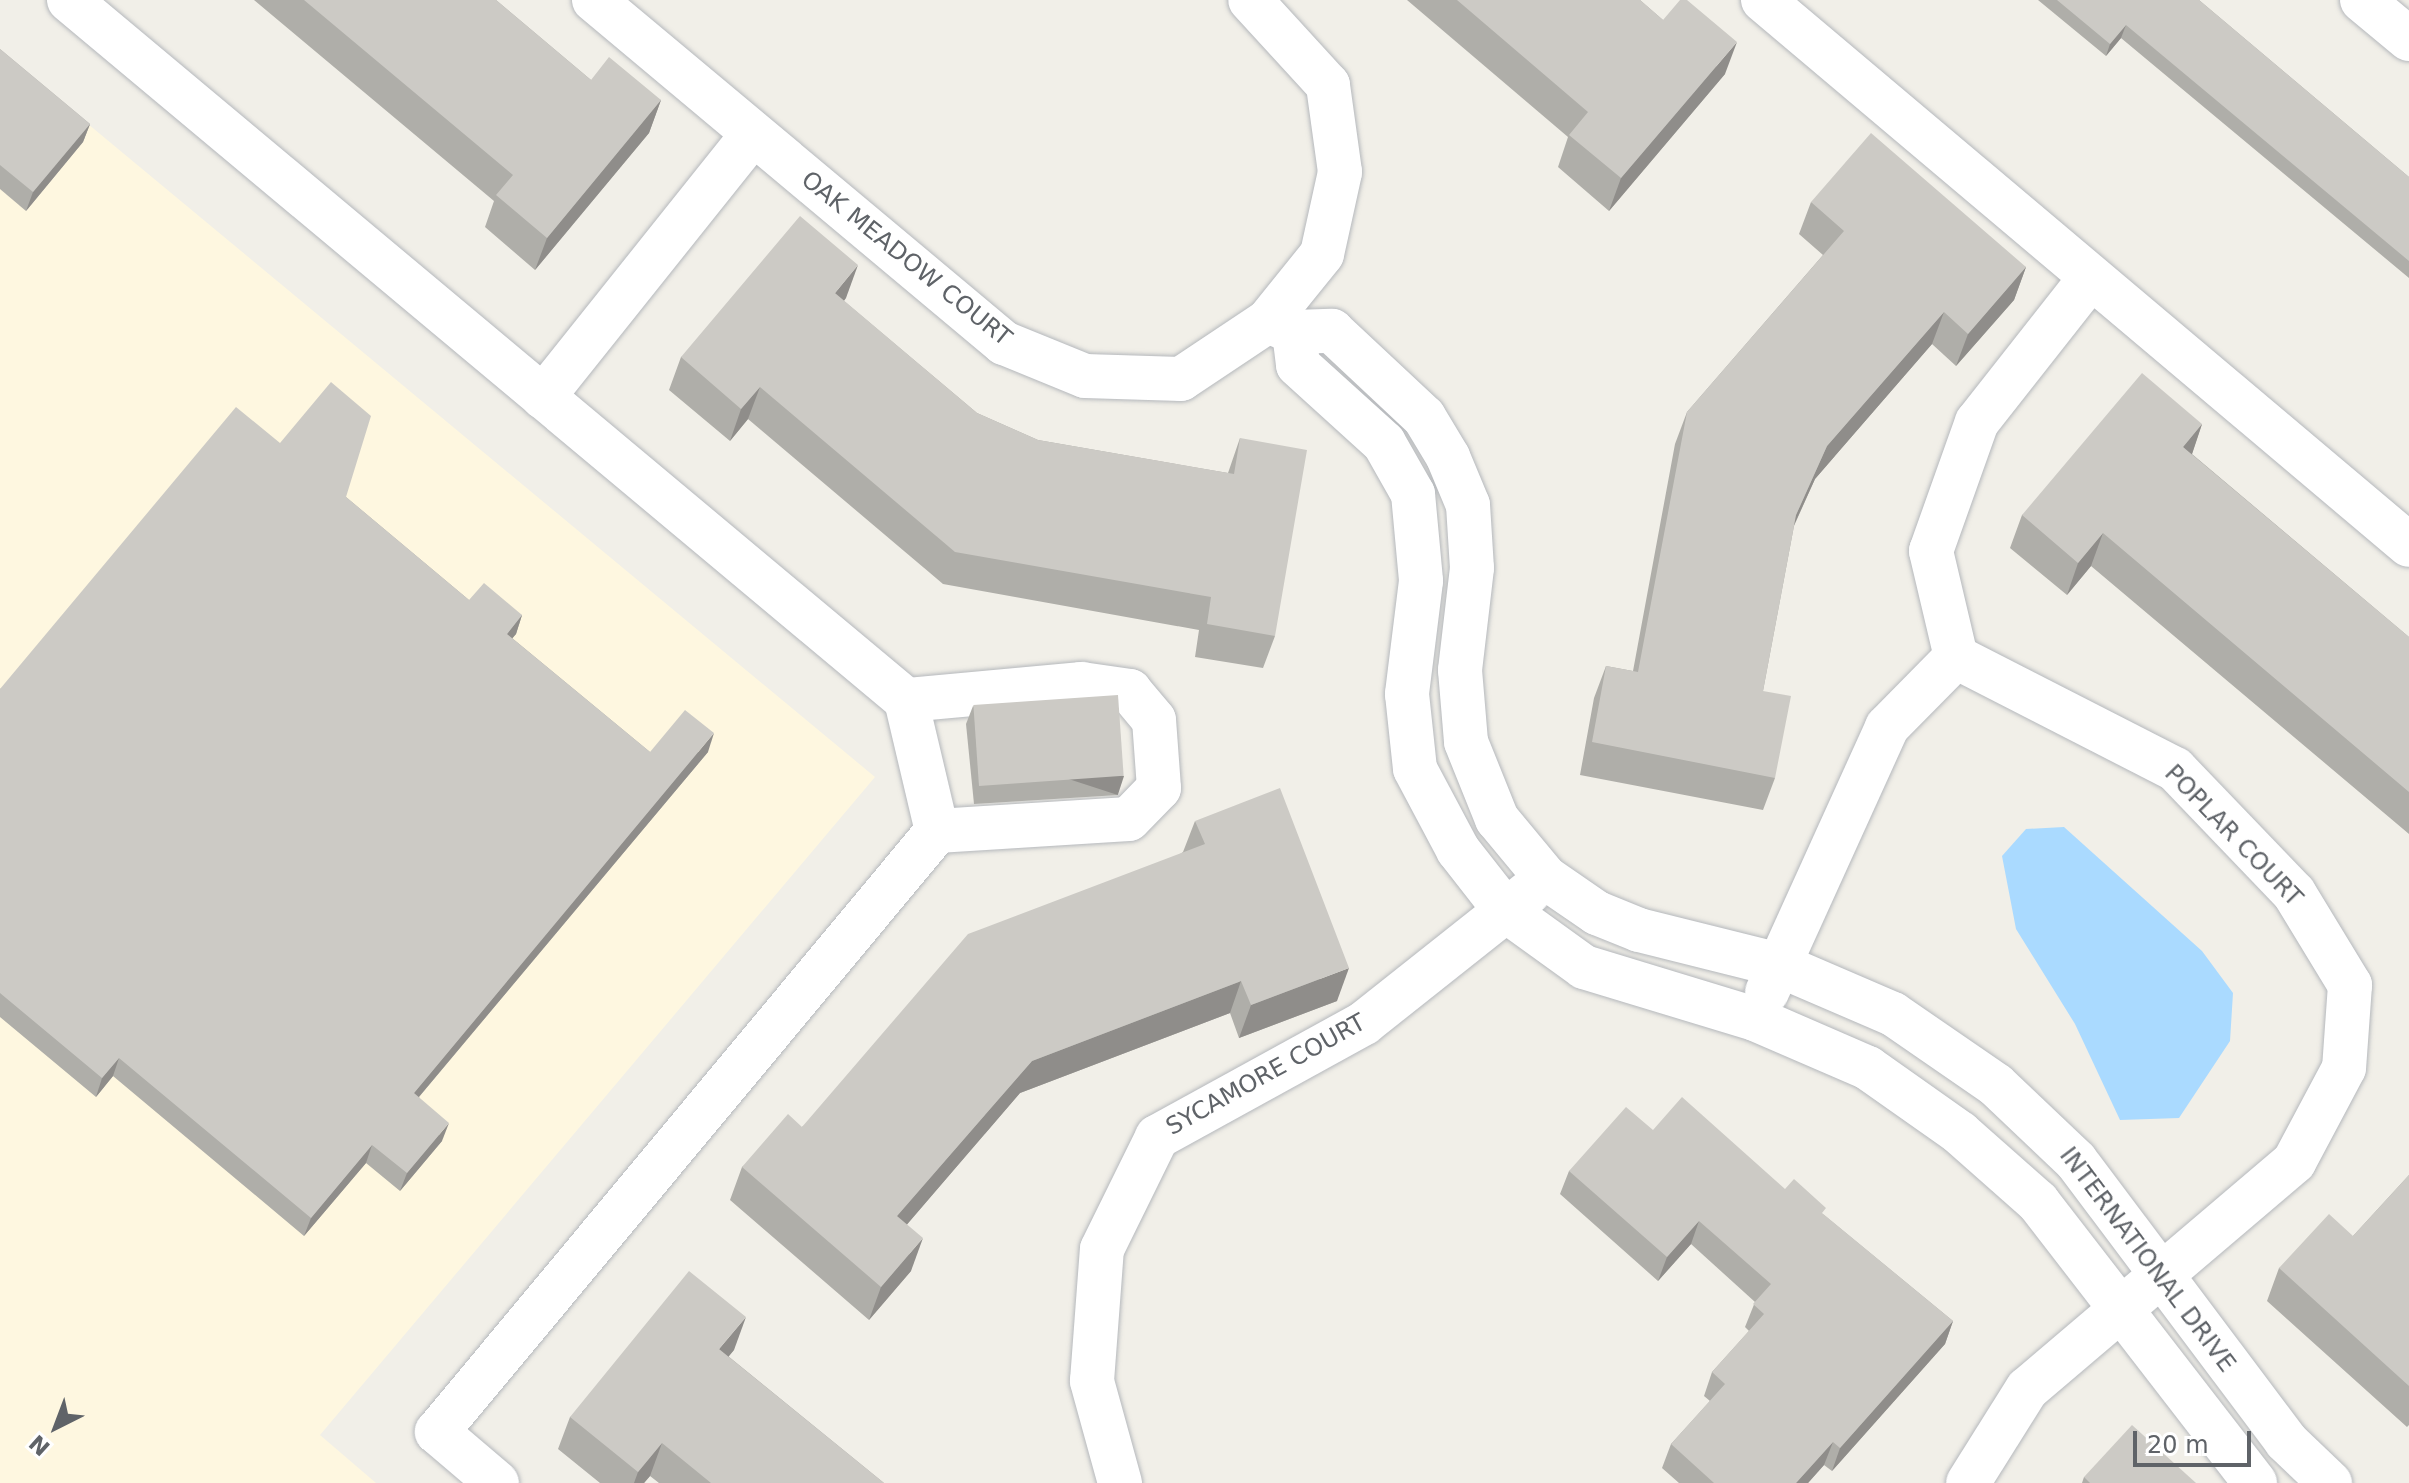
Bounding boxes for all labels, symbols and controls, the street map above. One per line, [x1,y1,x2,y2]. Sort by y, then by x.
street label: OAK MEADOW COURT [795,165,1017,353]
street label: POPLAR COURT [2158,759,2308,913]
street label: SYCAMORE COURT [1161,1008,1371,1142]
street label: INTERNATIONAL DRIVE [2053,1142,2241,1378]
north arrow [16,1387,96,1467]
scale bar [2137,1415,2255,1465]
text: N [24,1430,55,1461]
text: 20 m [2147,1431,2209,1459]

